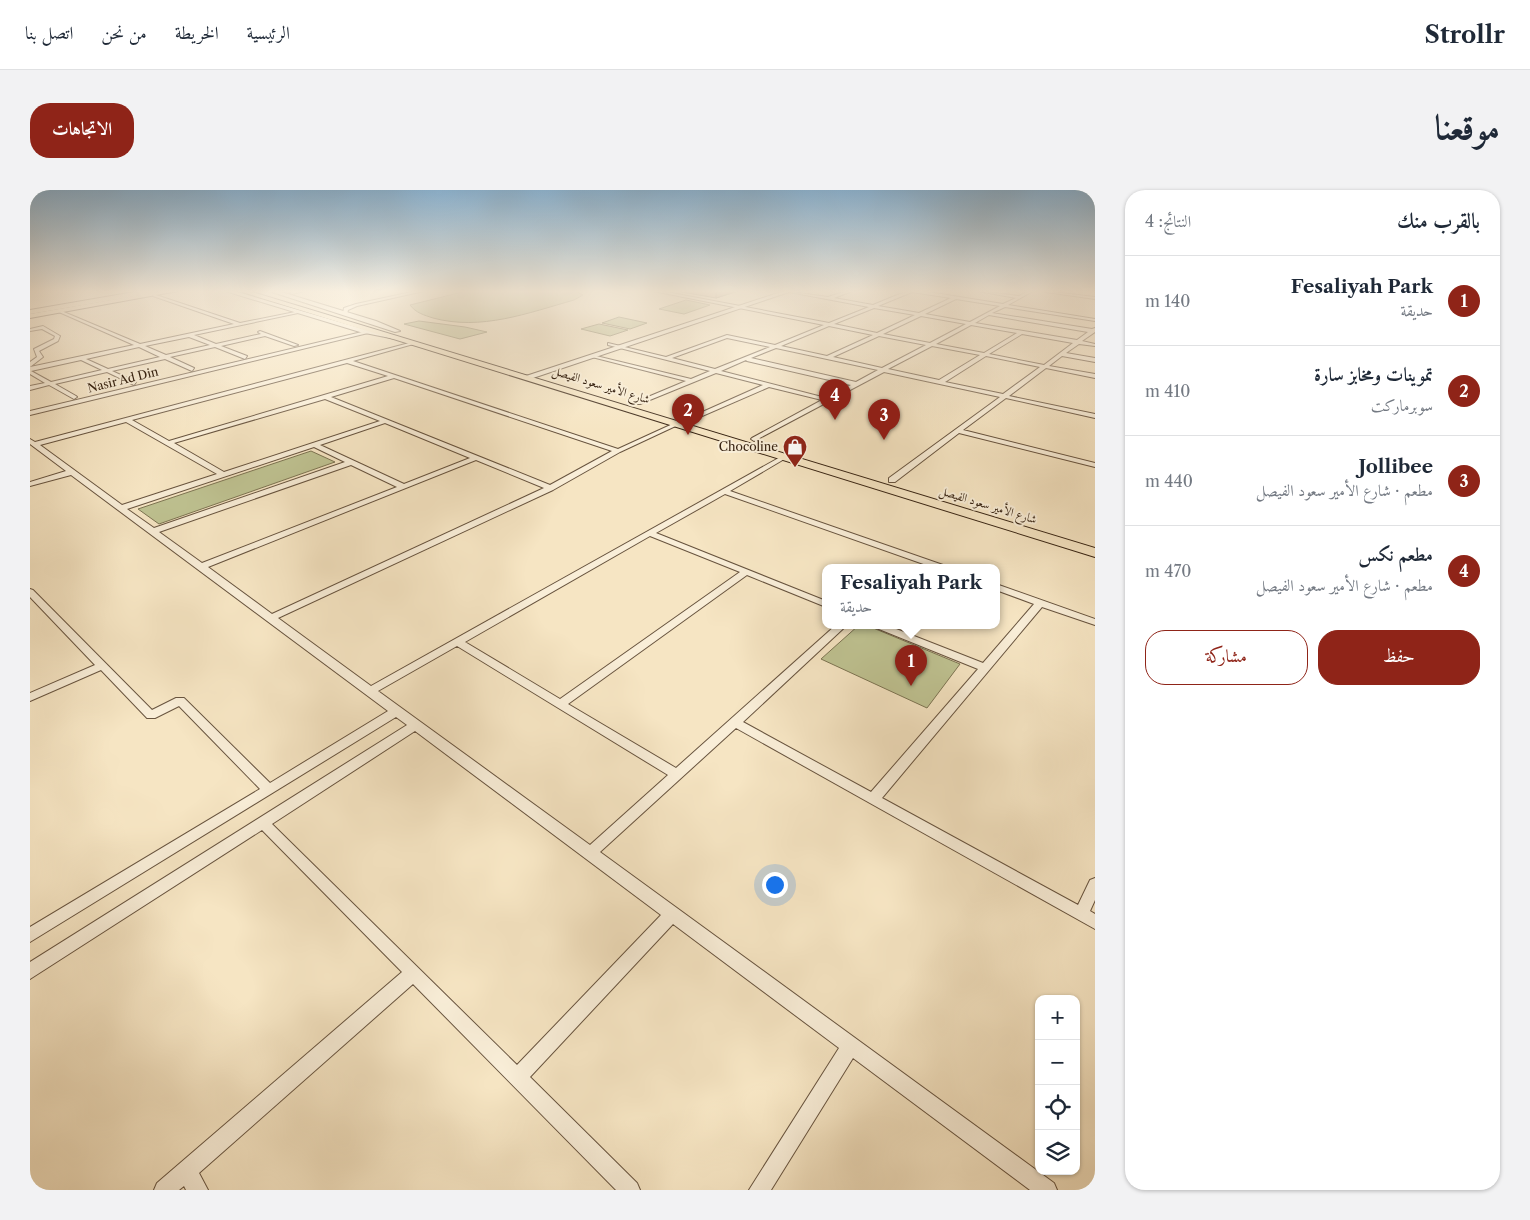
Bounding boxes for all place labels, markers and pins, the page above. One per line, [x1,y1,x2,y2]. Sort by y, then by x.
pin: 4 [819,379,851,420]
pin: 2 [672,394,704,435]
pin: 3 [868,399,900,440]
shop icon: Chocoline [782,434,808,468]
place label: Chocoline [719,439,778,454]
pin: 1 [895,645,927,686]

